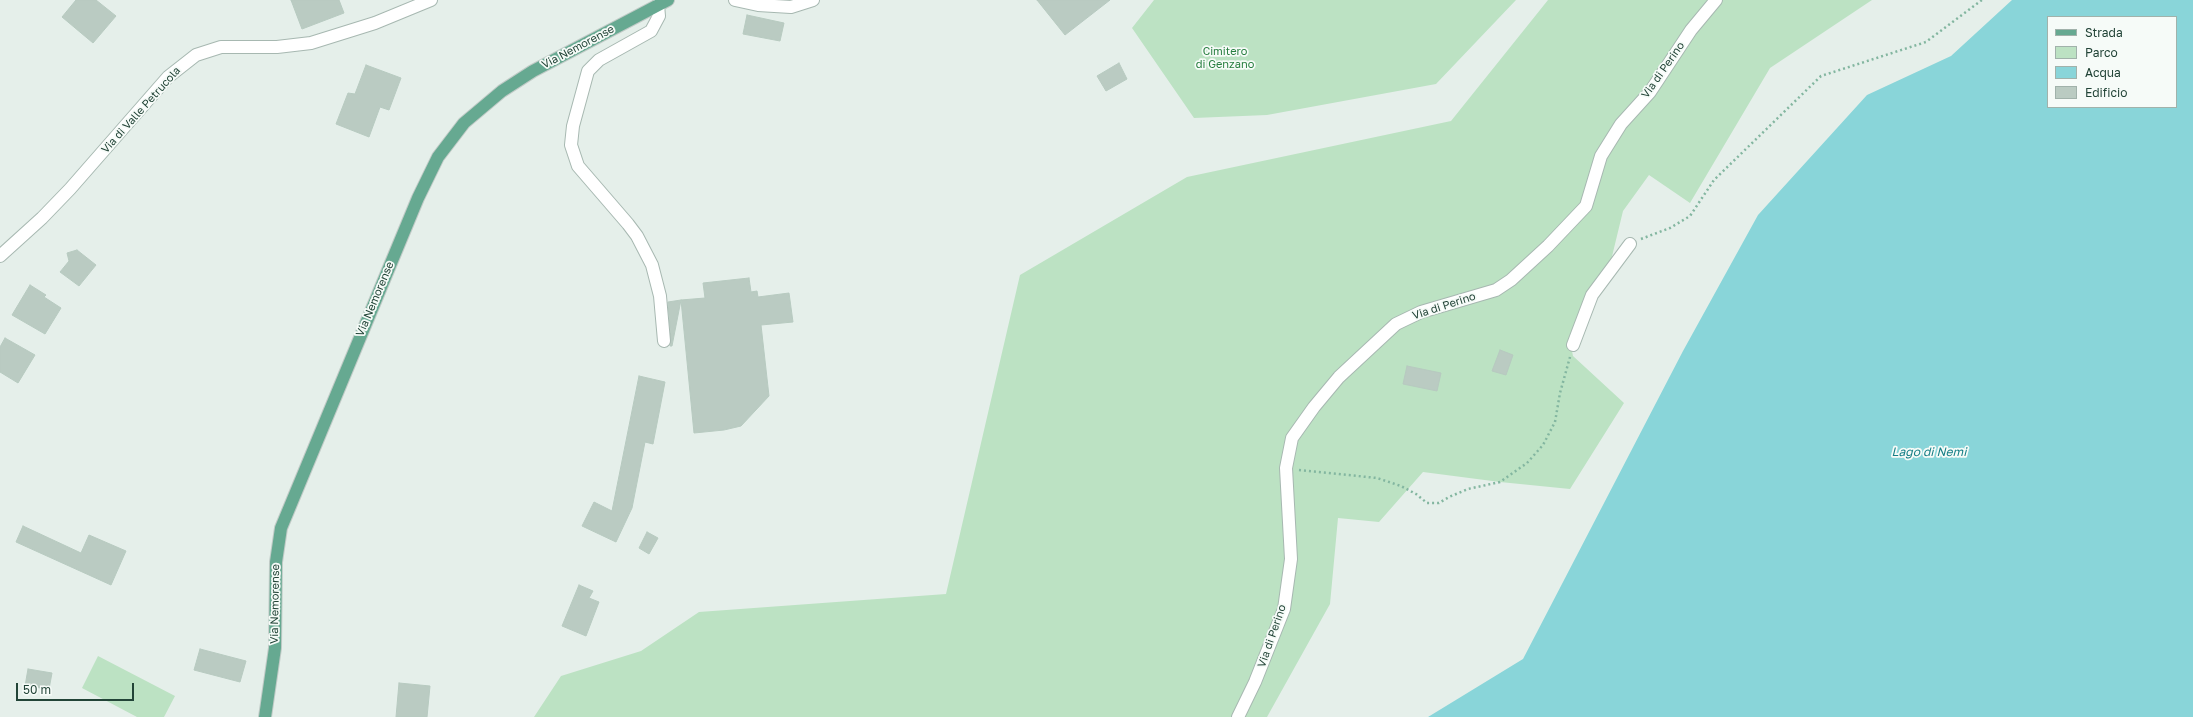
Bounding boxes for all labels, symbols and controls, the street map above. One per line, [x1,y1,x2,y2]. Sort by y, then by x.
legend [2047,16,2177,108]
street label: Via Nemorense [540,22,616,72]
text: Strada [2085,25,2123,40]
street label: Via di Perino [1639,39,1687,101]
park label: Cimitero di Genzano [1196,45,1254,71]
text: Parco [2085,45,2118,60]
street label: Via di Valle Petrucola [99,64,183,156]
text: Acqua [2085,65,2121,80]
text: Edificio [2085,85,2127,100]
street label: Via Nemorense [353,260,397,338]
street label: Via di Perino [1411,290,1477,322]
water label: Lago di Nemi [1892,445,1966,459]
street label: Via Nemorense [268,564,282,644]
street label: Via di Perino [1255,603,1289,669]
scale bar [18,675,136,701]
text: 50 m [23,682,51,697]

